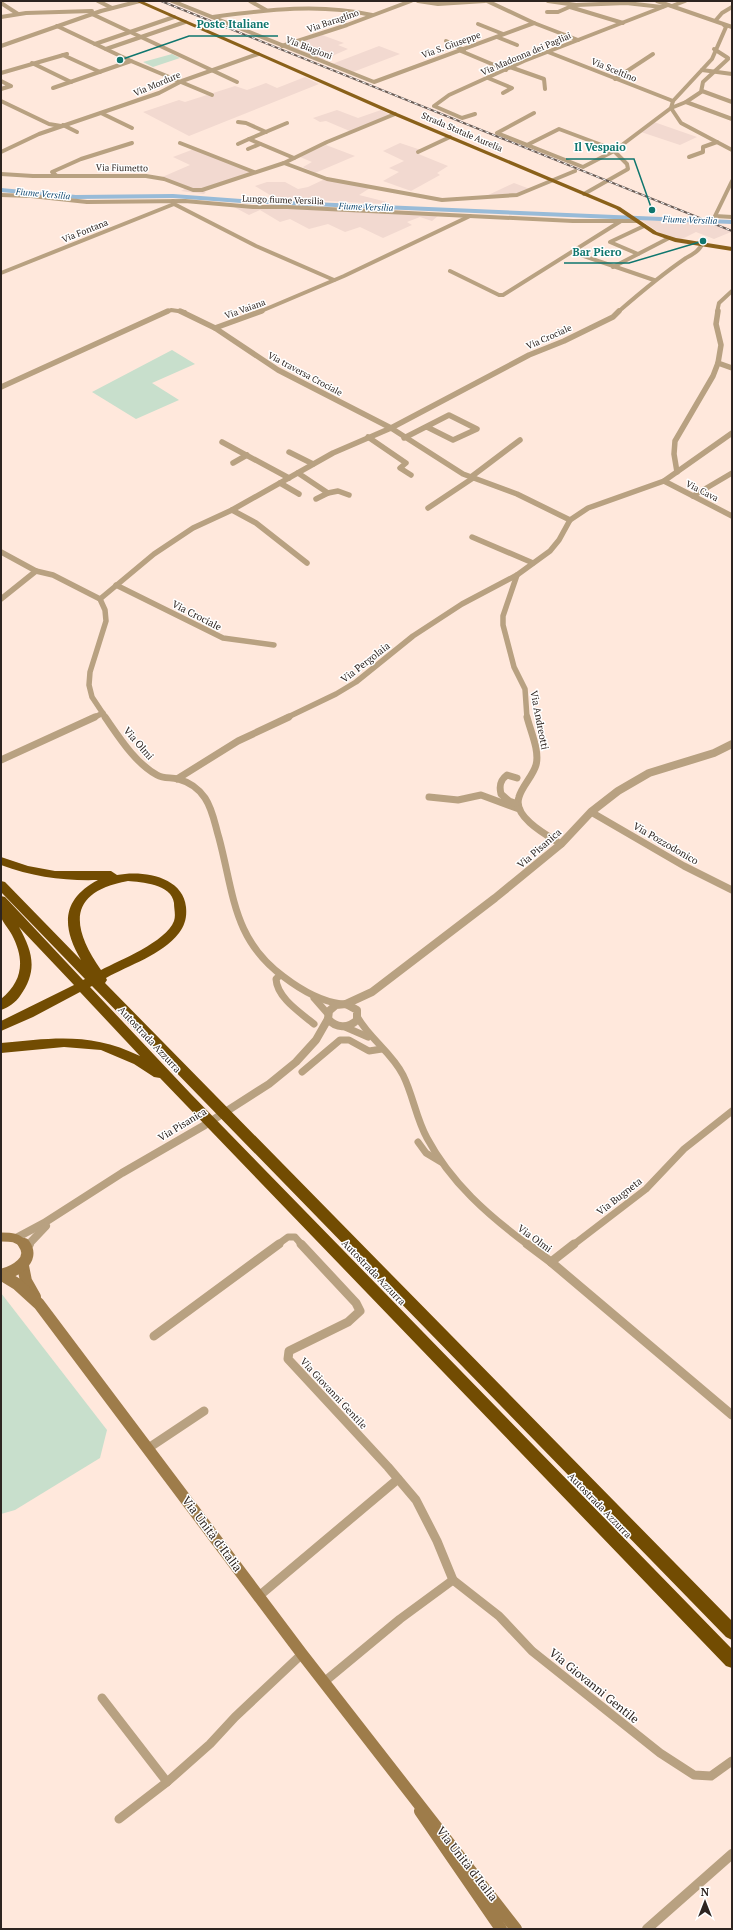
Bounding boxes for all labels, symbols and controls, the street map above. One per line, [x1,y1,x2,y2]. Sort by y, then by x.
street label: Via Baraglino [305,7,361,35]
callout: Poste Italiane [189,13,278,36]
text: Poste Italiane [197,17,269,31]
street label: Via S. Giuseppe [420,29,483,61]
street label: Via Madonna dei Pagliai [479,29,573,78]
street label: Via Biagioni [284,34,334,62]
street label: Via Sceltino [589,55,639,85]
street label: Via Mordure [132,69,183,99]
street label: Strada Statale Aurelia [420,109,505,155]
callout: Il Vespaio [566,136,634,159]
text: Il Vespaio [574,140,626,154]
street label: Via Fiumetto [96,162,148,174]
water label: Fiume Versilia [14,186,71,202]
street label: Lungo fiume Versilia [242,193,325,207]
water label: Fiume Versilia [337,200,394,214]
water label: Fiume Versilia [661,213,718,227]
street label: Via Fontana [60,216,110,246]
callout: Bar Piero [564,240,629,263]
text: Bar Piero [573,245,622,259]
street label: Via Vaiana [223,296,267,322]
street label: Via Crociale [524,321,574,352]
street label: Via traversa Crociale [266,349,345,399]
street label: Via Cava [684,478,721,505]
street label: Via Crociale [170,597,224,633]
street label: Via Pergolaia [338,639,392,686]
street label: Via Andreotti [527,689,552,751]
street label: Via Olmi [121,724,156,762]
street label: Via Pozzodonico [631,819,701,868]
street label: Via Pisanica [515,826,564,871]
street label: Autostrada Azzurra [115,1003,184,1075]
street label: Via Pisanica [156,1105,209,1144]
street label: Via Bugneta [594,1175,645,1218]
street label: Via Olmi [515,1222,554,1255]
street label: Autostrada Azzurra [339,1237,408,1308]
street label: Via Giovanni Gentile [297,1355,370,1432]
street label: Autostrada Azzurra [565,1470,634,1541]
street label: Via Unità d'Italia [179,1493,246,1574]
street label: Via Giovanni Gentile [546,1645,642,1726]
street label: Via Unità d'Italia [434,1823,501,1904]
north arrow [685,1882,725,1922]
text: N [701,1885,710,1899]

